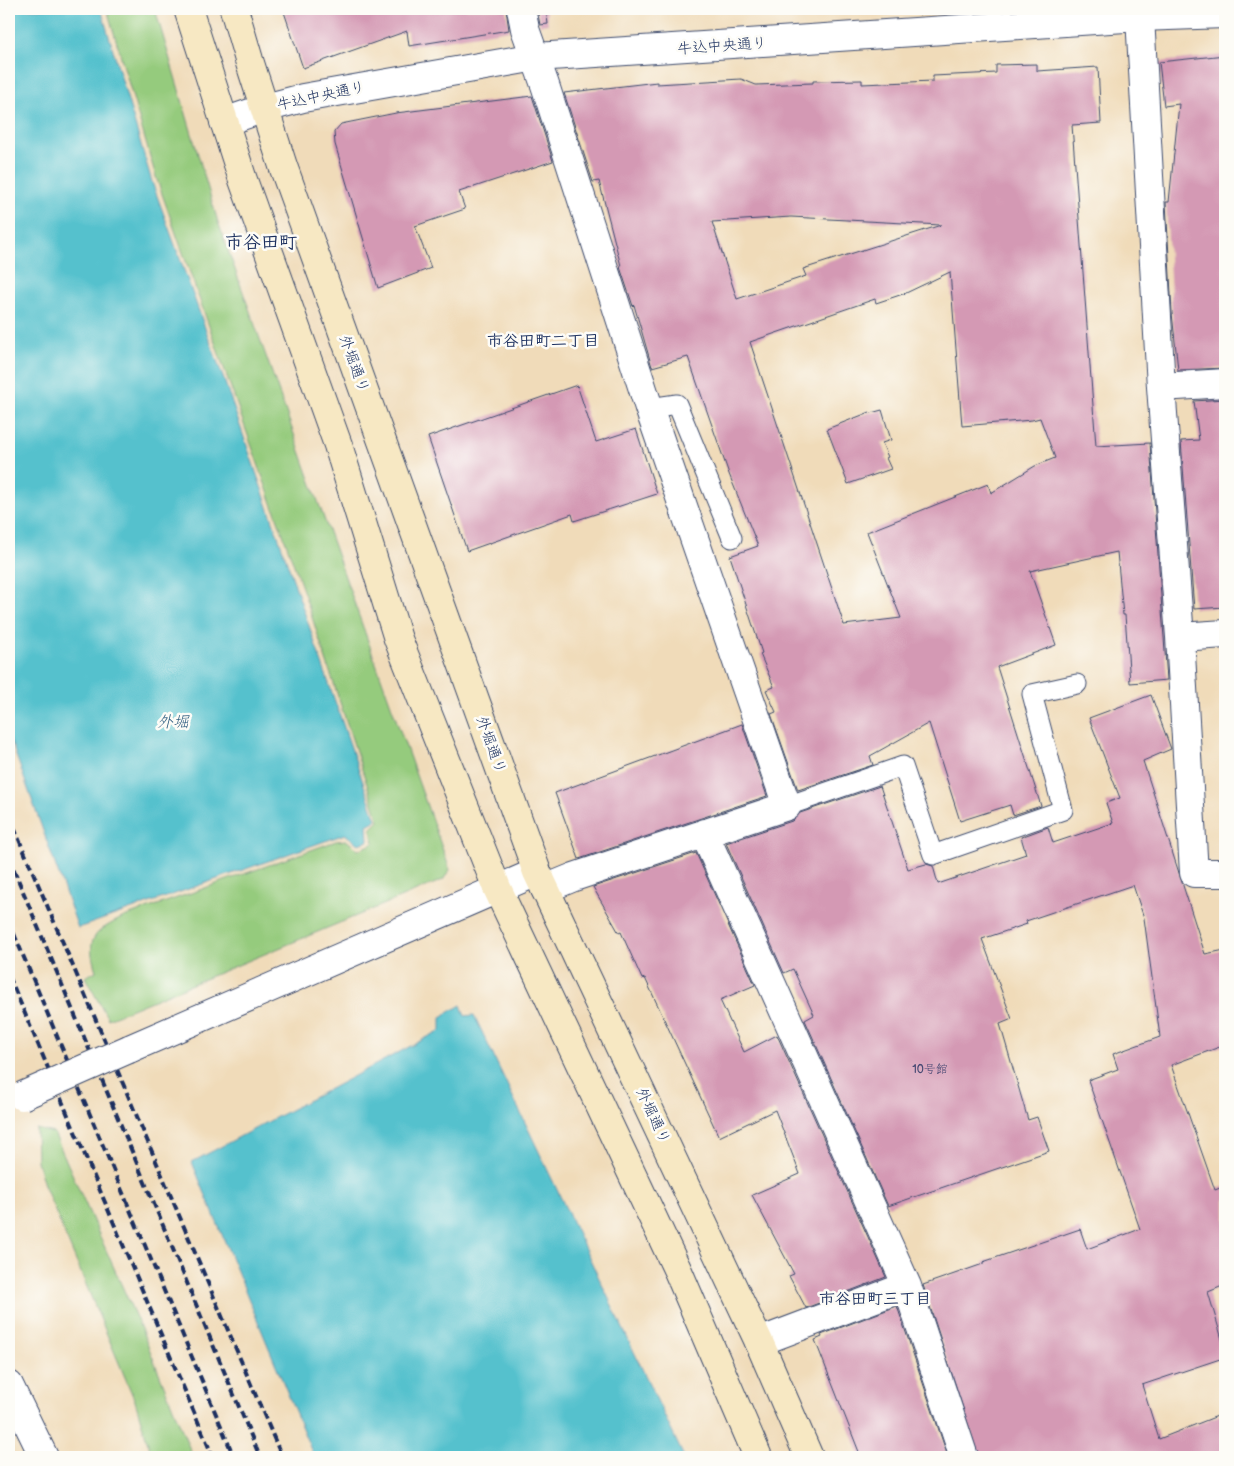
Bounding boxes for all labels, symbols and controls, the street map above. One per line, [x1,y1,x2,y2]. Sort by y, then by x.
street label: 牛込中央通り [676,33,768,59]
street label: 牛込中央通り [275,77,367,115]
district label: 市谷田町 [225,232,297,253]
district label: 市谷田町二丁目 [487,332,599,351]
street label: 外堀通り [335,333,373,395]
water label: 外堀 [157,713,190,732]
street label: 外堀通り [472,714,510,776]
house number: 10号館 [912,1062,948,1077]
street label: 外堀通り [632,1085,674,1147]
district label: 市谷田町三丁目 [819,1290,931,1309]

